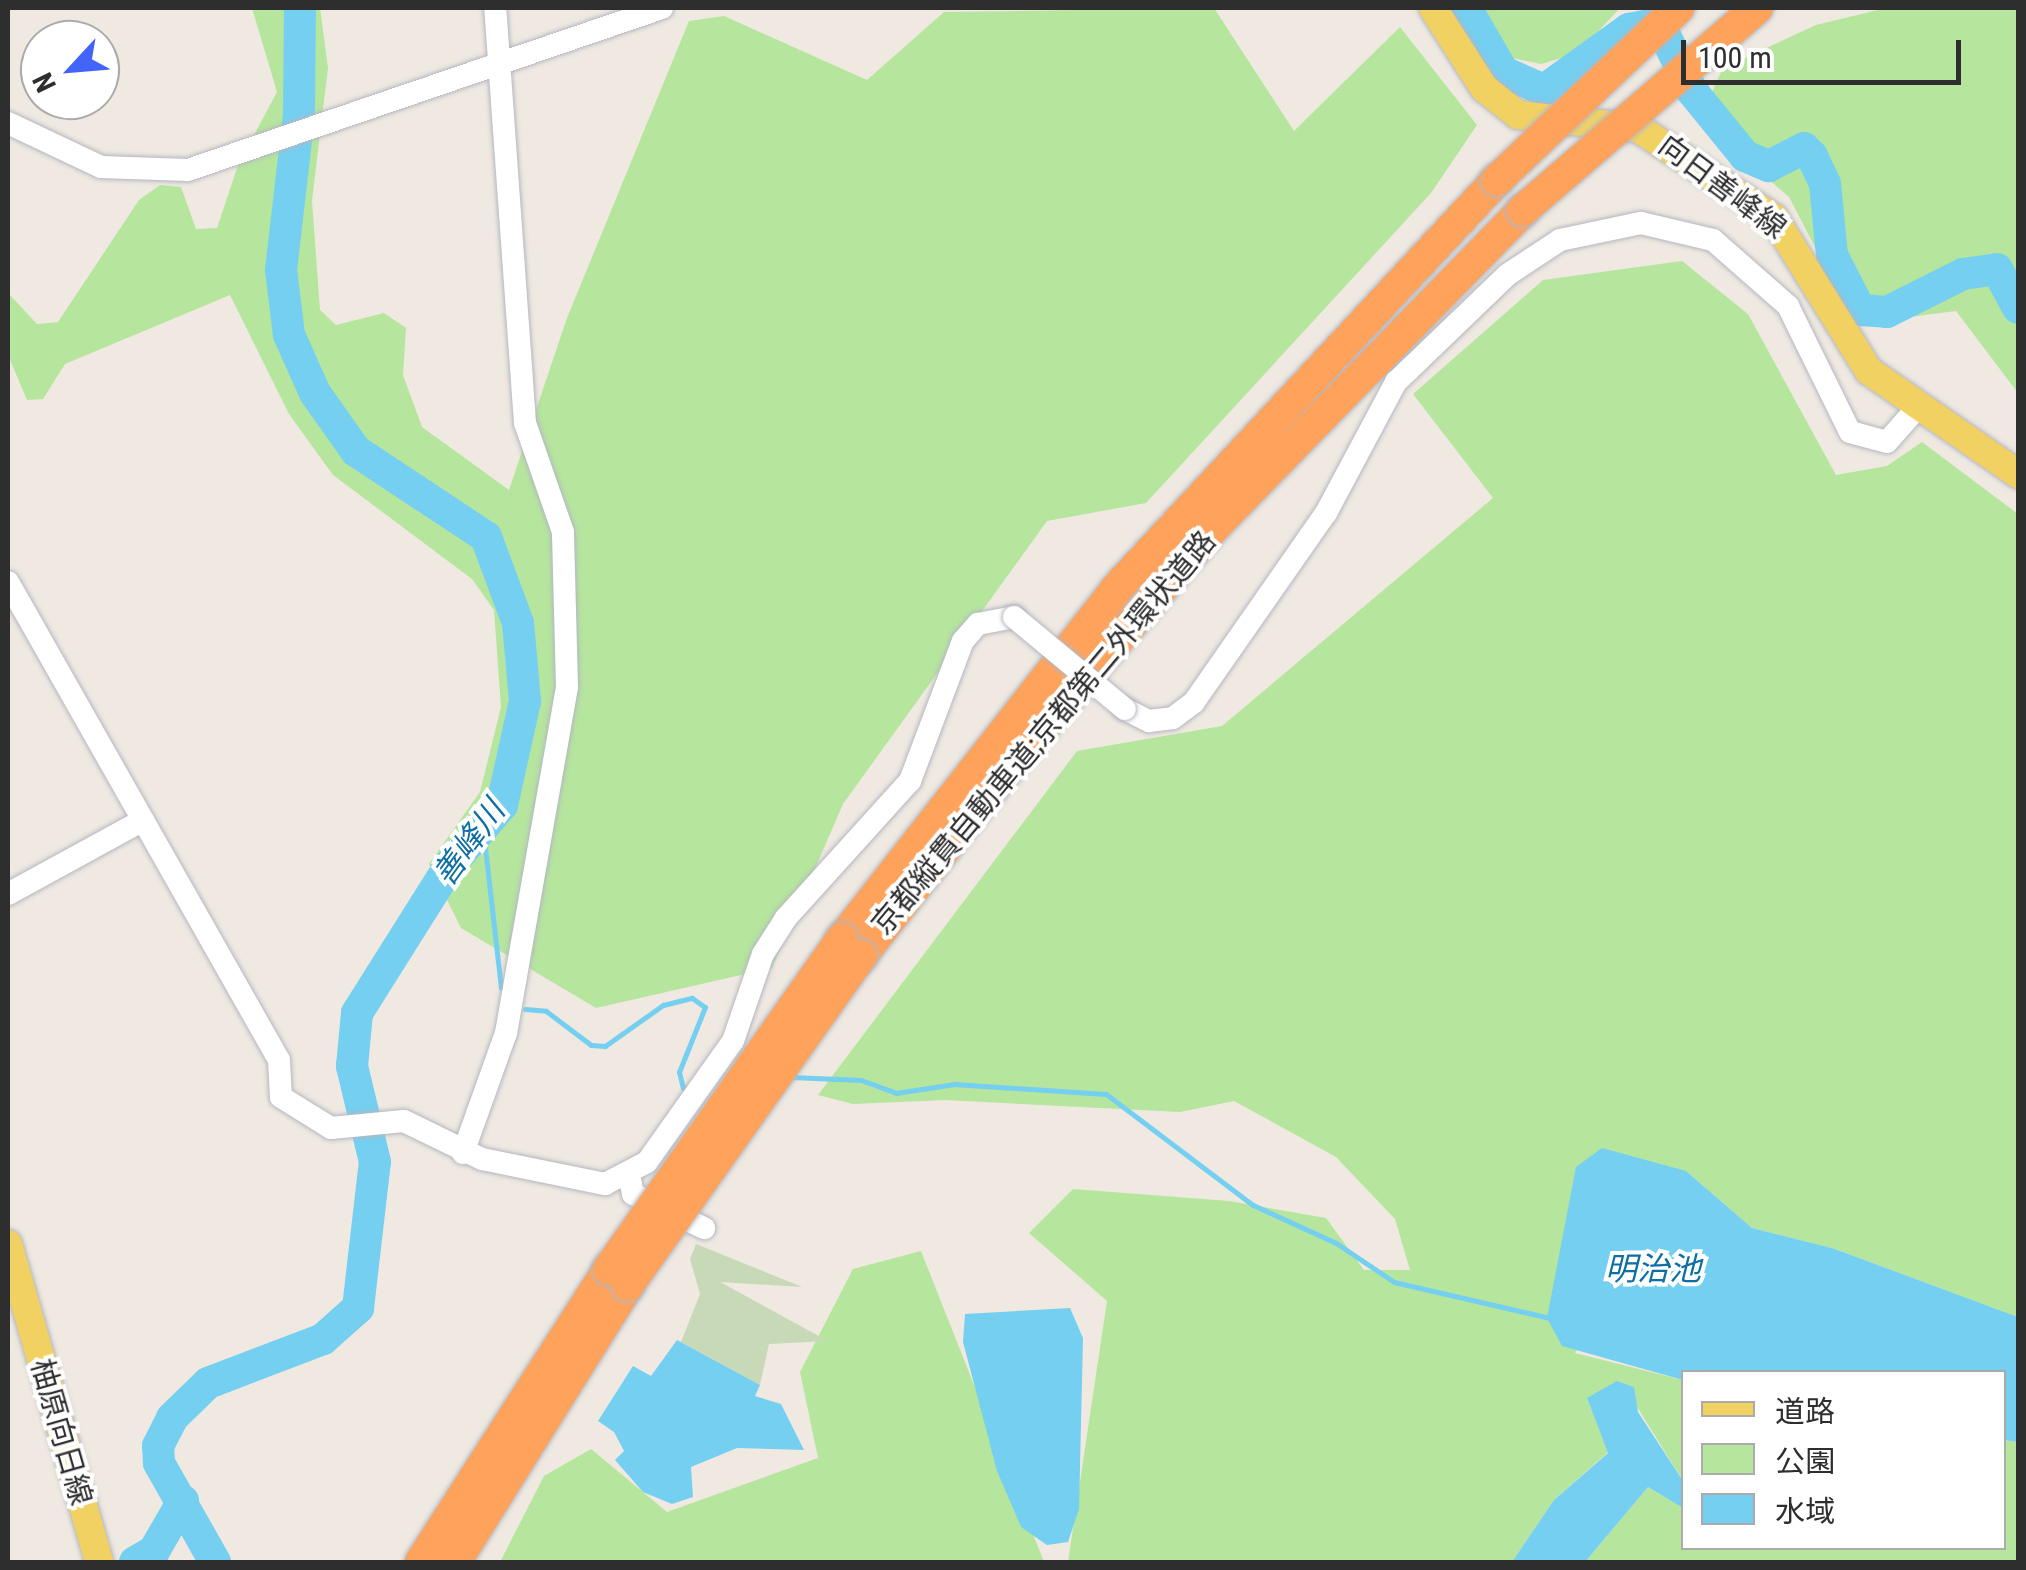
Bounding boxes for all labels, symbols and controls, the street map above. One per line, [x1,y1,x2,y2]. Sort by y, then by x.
north arrow [20,20,120,120]
scale bar [1686,20,1966,82]
text: 100 m [1698,40,1772,75]
text: N [26,68,63,97]
street label: 向日善峰線 [1651,127,1793,247]
street label: 京都縦貫自動車道;京都第二外環状道路 [864,524,1224,942]
water label: 善峰川 [425,793,513,893]
water label: 明治池 [1605,1250,1701,1288]
street label: 柚原向日線 [23,1355,99,1509]
legend [1681,1370,2006,1550]
text: 道路 [1775,1394,1835,1429]
text: 公園 [1775,1444,1835,1479]
text: 水域 [1775,1494,1835,1529]

